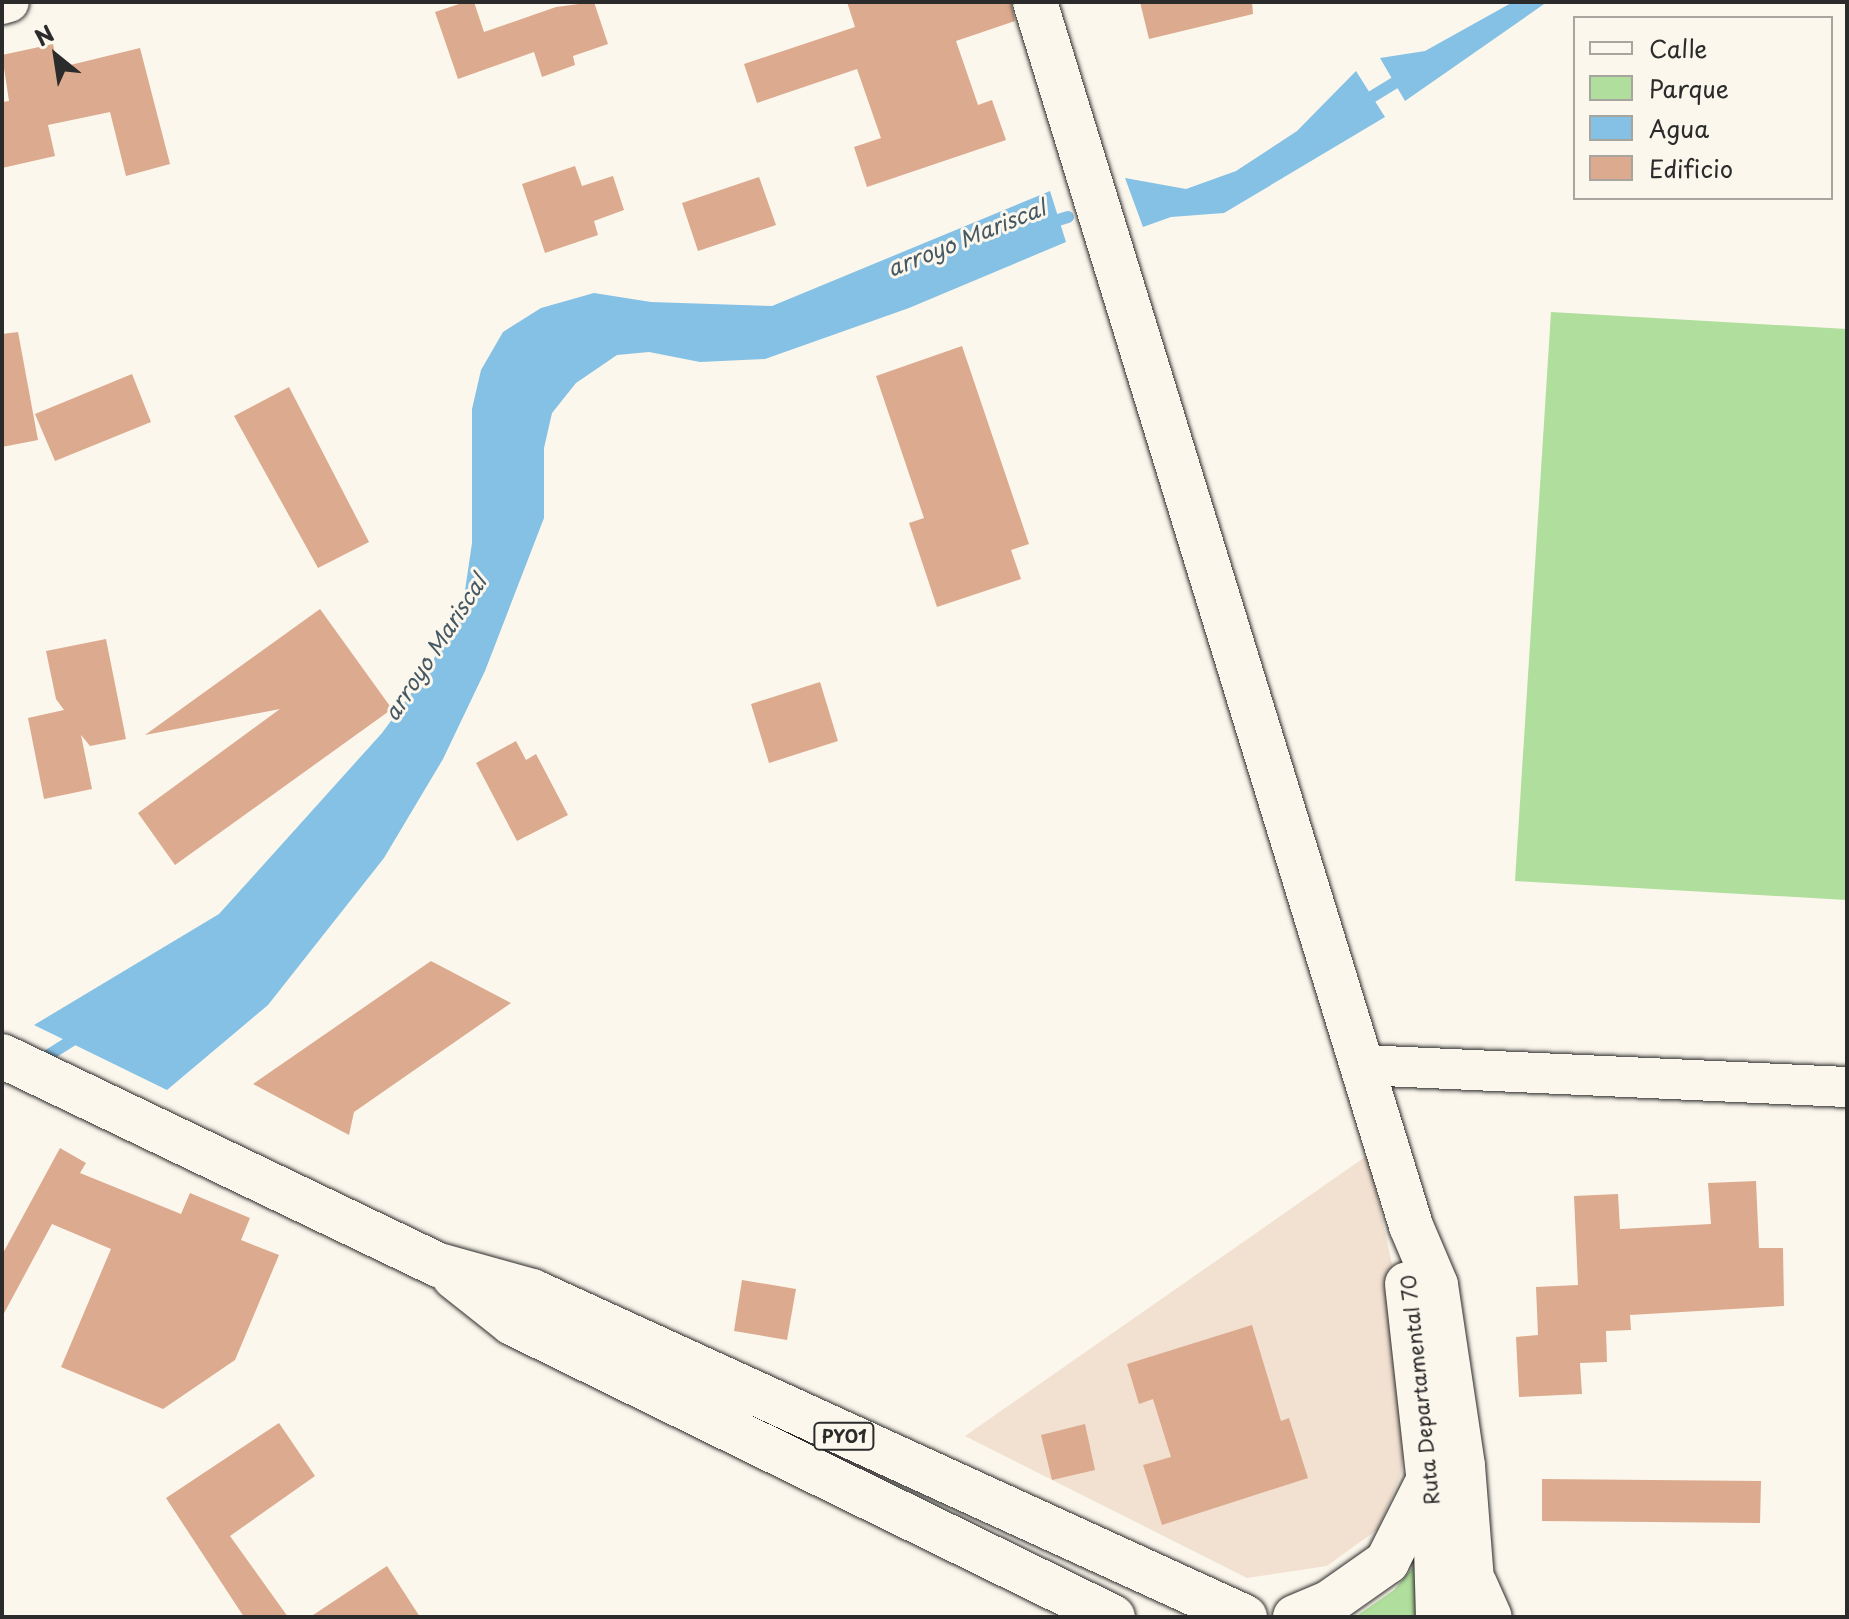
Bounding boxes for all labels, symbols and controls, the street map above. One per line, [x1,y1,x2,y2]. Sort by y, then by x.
north arrow [16,16,96,96]
text: N [28,16,60,53]
legend [1573,16,1833,200]
text: Calle [1649,30,1707,66]
text: Parque [1649,70,1729,106]
text: Agua [1649,110,1709,146]
text: Edificio [1649,150,1733,186]
water label: arroyo Mariscal [882,193,1050,281]
water label: arroyo Mariscal [376,568,492,726]
street label: Ruta Departamental 70 [1396,1273,1444,1507]
road number: PY01 [812,1422,876,1450]

